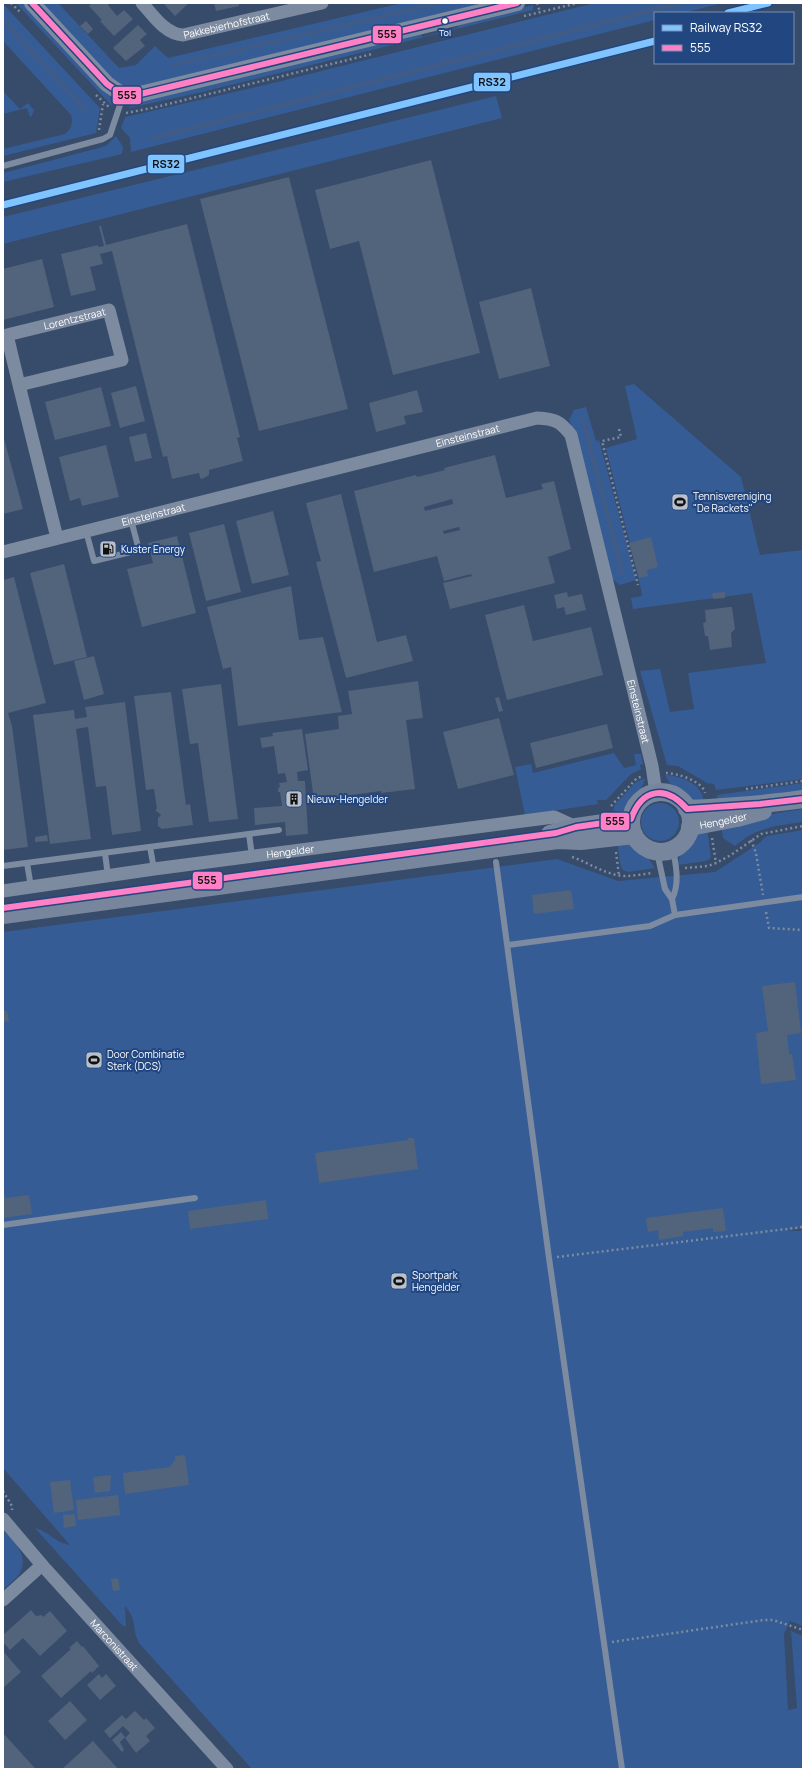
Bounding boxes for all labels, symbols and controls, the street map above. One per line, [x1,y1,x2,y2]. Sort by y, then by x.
street label: Pakkebierhofstraat [182,8,271,42]
legend [654,12,794,64]
marker: Tol [440,16,450,26]
text: Railway RS32 [690,19,762,36]
line badge: 555 [372,25,402,44]
text: 555 [377,26,397,41]
place label: Tol [439,26,451,39]
text: 555 [690,39,711,56]
line badge: RS32 [473,72,511,92]
text: RS32 [478,74,506,89]
line badge: 555 [112,86,142,105]
text: 555 [117,87,137,102]
line badge: RS32 [147,154,185,174]
text: RS32 [152,156,180,171]
street label: Lorentzstraat [42,304,107,333]
street label: Einsteinstraat [434,421,501,450]
place label: Tennisvereniging "De Rackets" [693,489,772,515]
sports icon: Tennisvereniging "De Rackets" [670,492,690,512]
street label: Einsteinstraat [120,500,187,529]
fuel station icon: Kuster Energy [98,539,118,559]
place label: Kuster Energy [121,542,186,556]
street label: Einsteinstraat [624,678,653,745]
building icon: Nieuw-Hengelder [284,789,304,809]
place label: Nieuw-Hengelder [307,792,388,806]
street label: Hengelder [698,808,749,832]
line badge: 555 [600,812,630,831]
text: 555 [605,813,625,828]
street label: Hengelder [266,841,315,861]
line badge: 555 [192,871,223,890]
text: 555 [197,872,217,887]
place label: Door Combinatie Sterk (DCS) [107,1047,185,1073]
sports icon: Door Combinatie Sterk (DCS) [84,1050,104,1070]
place label: Sportpark Hengelder [412,1268,460,1294]
sports icon: Sportpark Hengelder [389,1271,409,1291]
street label: Marconistraat [87,1616,141,1674]

